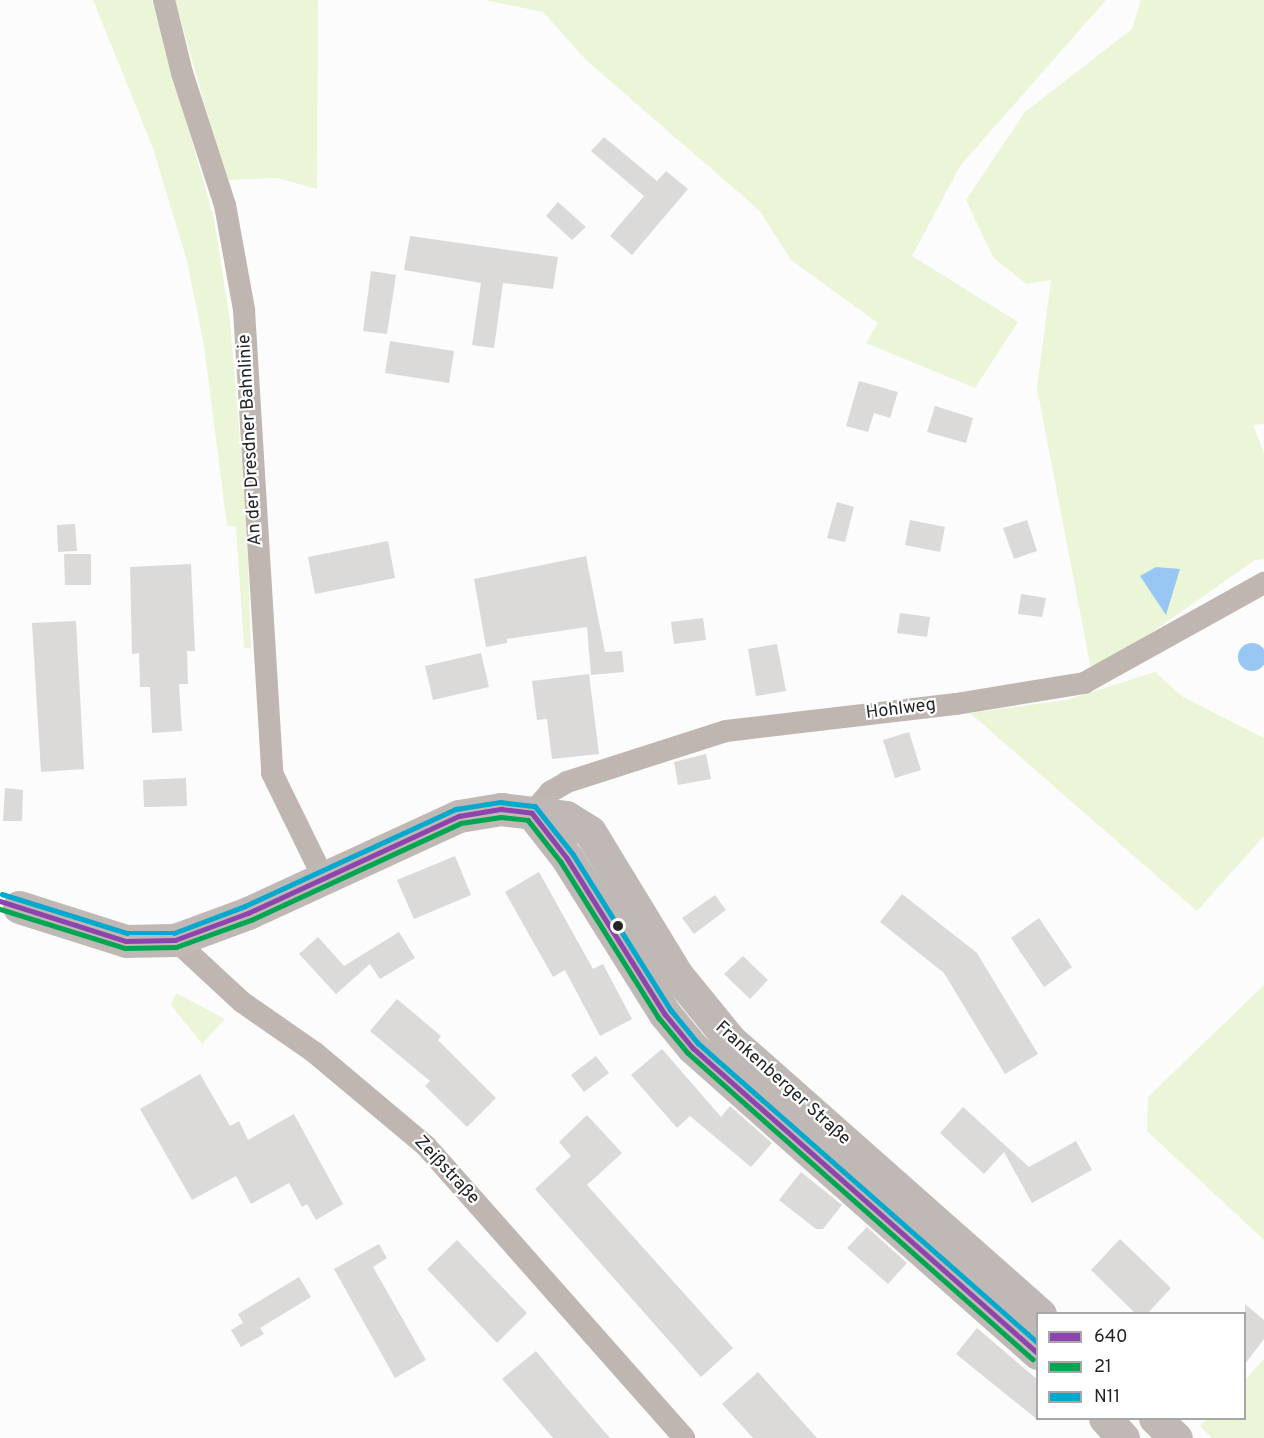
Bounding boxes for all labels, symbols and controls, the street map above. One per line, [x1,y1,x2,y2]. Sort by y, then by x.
street label: An der Dresdner Bahnlinie [235,334,267,546]
street label: Hohlweg [865,695,937,725]
unlabelled marker [612,920,624,932]
street label: Frankenberger Straße [710,1018,854,1150]
street label: Zeißstraße [409,1132,483,1210]
legend [1036,1312,1246,1420]
text: 640 [1094,1326,1127,1349]
text: 21 [1094,1356,1112,1379]
text: N11 [1094,1386,1120,1409]

